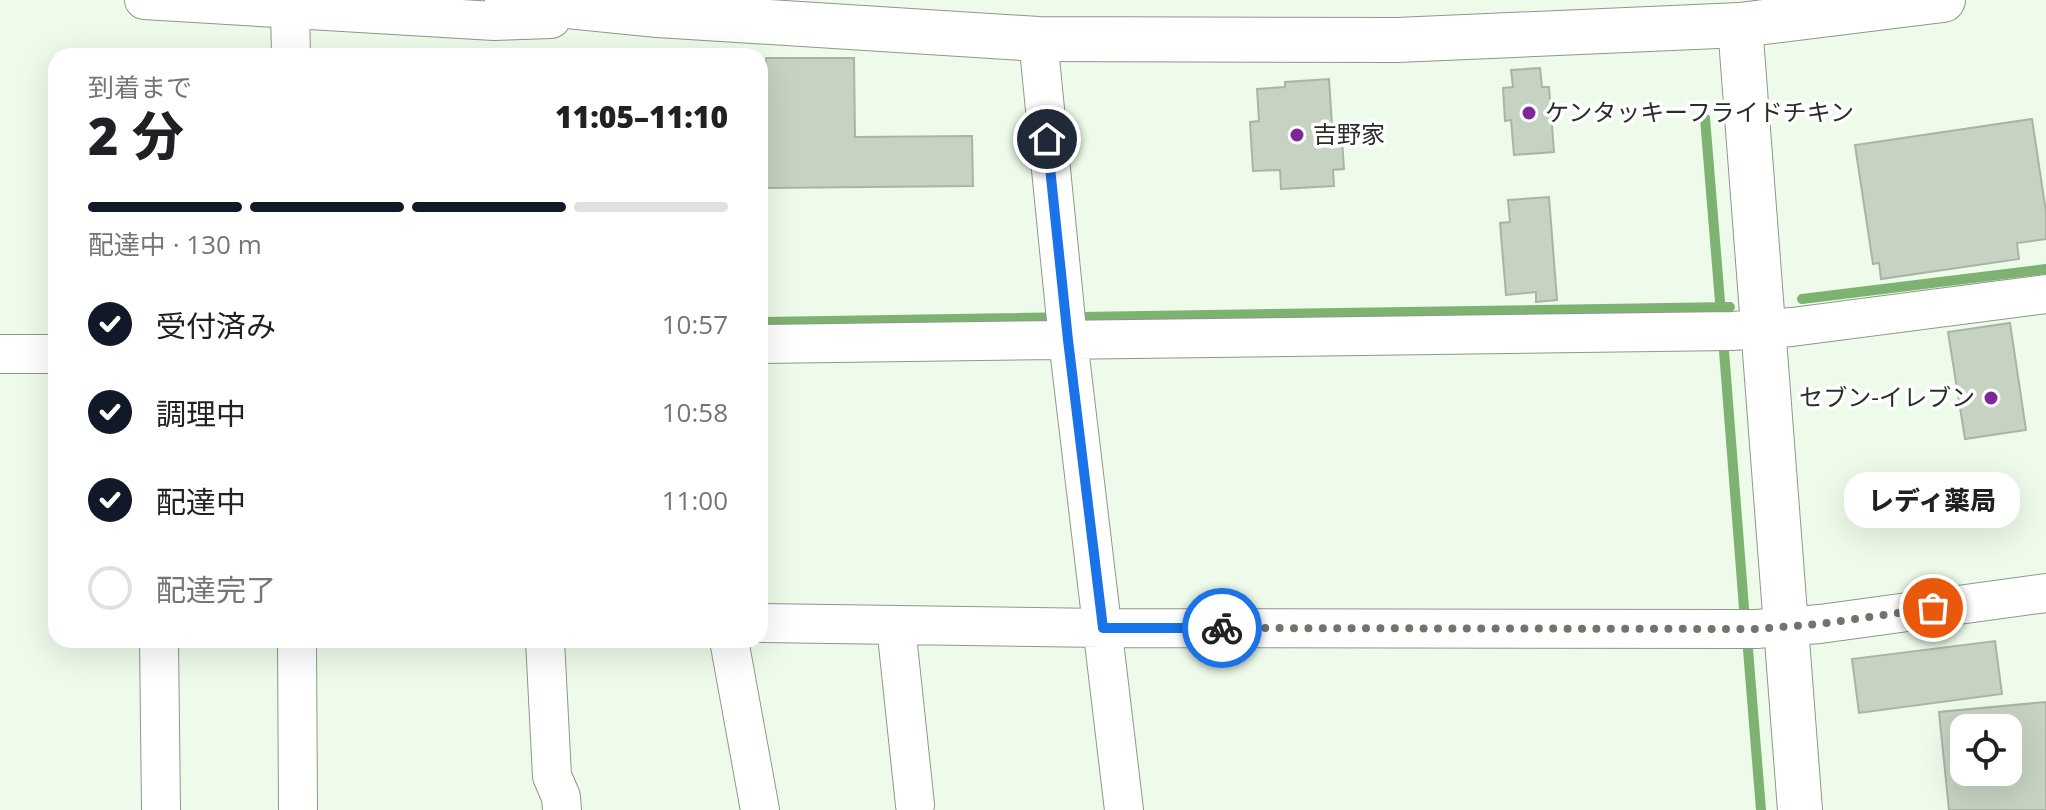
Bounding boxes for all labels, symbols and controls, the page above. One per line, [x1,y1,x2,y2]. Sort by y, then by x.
text: 到着まで [88,69,192,105]
place label: ケンタッキーフライドチキン [1545,95,1854,128]
text: 11:05–11:10 [555,96,728,137]
text: 2 分 [88,99,184,170]
marker: ケンタッキーフライドチキン [1520,104,1538,122]
pin [1013,105,1081,173]
icon: home [1025,117,1069,161]
place label: 吉野家 [1313,117,1385,150]
marker: 吉野家 [1288,126,1306,144]
text: 配達中 · 130 m [88,226,262,262]
icon: check [88,302,132,346]
text: 受付済み [156,305,276,346]
text: 10:57 [662,306,728,342]
place label: セブン-イレブン [1799,380,1975,413]
marker: セブン-イレブン [1982,389,2000,407]
icon: check [88,390,132,434]
text: 調理中 [156,393,246,434]
text: 10:58 [662,394,728,430]
callout: レディ薬局 [1845,472,2021,528]
icon: check [88,478,132,522]
text: 配達中 [156,481,246,522]
text: 11:00 [662,482,728,518]
text: レディ薬局 [1868,482,1996,518]
text: 配達完了 [156,569,276,610]
pin [1899,574,1967,642]
icon: bag [1911,586,1955,630]
courier [1182,588,1262,668]
icon: bike [1200,606,1244,650]
map controls [1950,714,2022,786]
button: locate [1950,714,2022,786]

